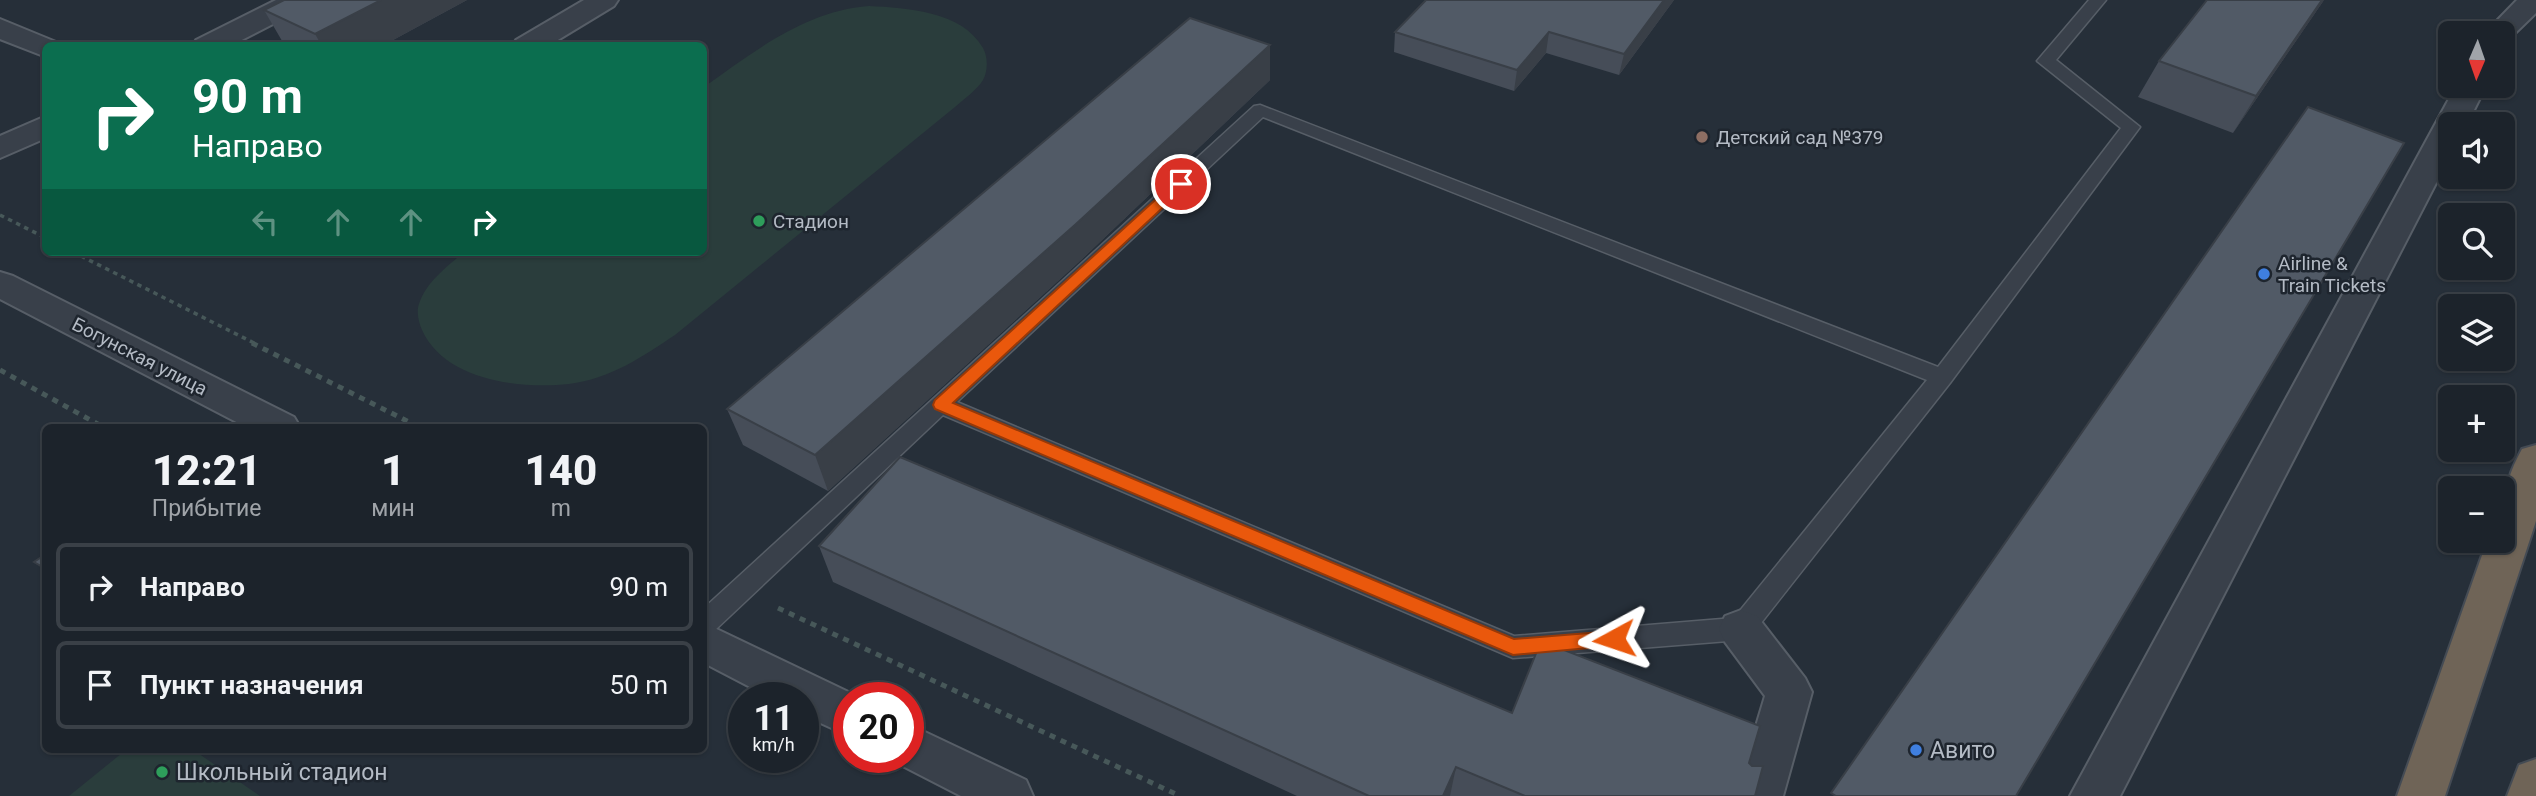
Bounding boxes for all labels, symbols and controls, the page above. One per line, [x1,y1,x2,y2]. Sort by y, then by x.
north arrow [2438,21,2515,98]
map controls [2438,21,2515,553]
text: 90 m [192,68,303,125]
icon: right [77,70,168,161]
button: sound [2438,112,2515,189]
place label: Детский сад №379 [1716,126,1884,149]
text: Направо [192,127,323,165]
marker: Детский сад №379 [1694,129,1710,145]
pin [1151,154,1211,214]
icon: arrive [1162,165,1200,203]
icon: left [246,203,284,241]
icon: ahead [319,203,357,241]
icon: ahead [392,203,430,241]
icon: right [465,203,503,241]
button: search [2438,203,2515,280]
place label: Стадион [773,210,849,233]
marker: Стадион [751,213,767,229]
place label: Airline & Train Tickets [2278,252,2386,297]
marker: Airline & Train Tickets [2256,266,2272,282]
button: layers [2438,294,2515,371]
street label: Богунская улица [68,312,211,400]
button: + [2438,385,2515,462]
text: 12:21 [152,446,261,495]
text: 1 [381,446,405,495]
text: 140 [525,446,597,495]
button: − [2438,476,2515,553]
text: Прибытие [152,495,261,522]
text: мин [371,495,415,522]
text: m [551,495,571,522]
icon: right [81,568,119,606]
text: Направо [140,572,245,602]
text: 90 m [610,572,668,602]
position arrow [1577,602,1651,676]
icon: arrive [81,666,119,704]
text: Пункт назначения [140,670,364,700]
text: 50 m [610,670,668,700]
speed limit sign: 20 [833,682,924,773]
text: 11 [753,698,794,739]
text: km/h [752,734,795,755]
place label: Авито [1930,737,1995,764]
marker: Авито [1908,742,1924,758]
place label: Школьный стадион [176,759,388,786]
marker: Школьный стадион [154,764,170,780]

